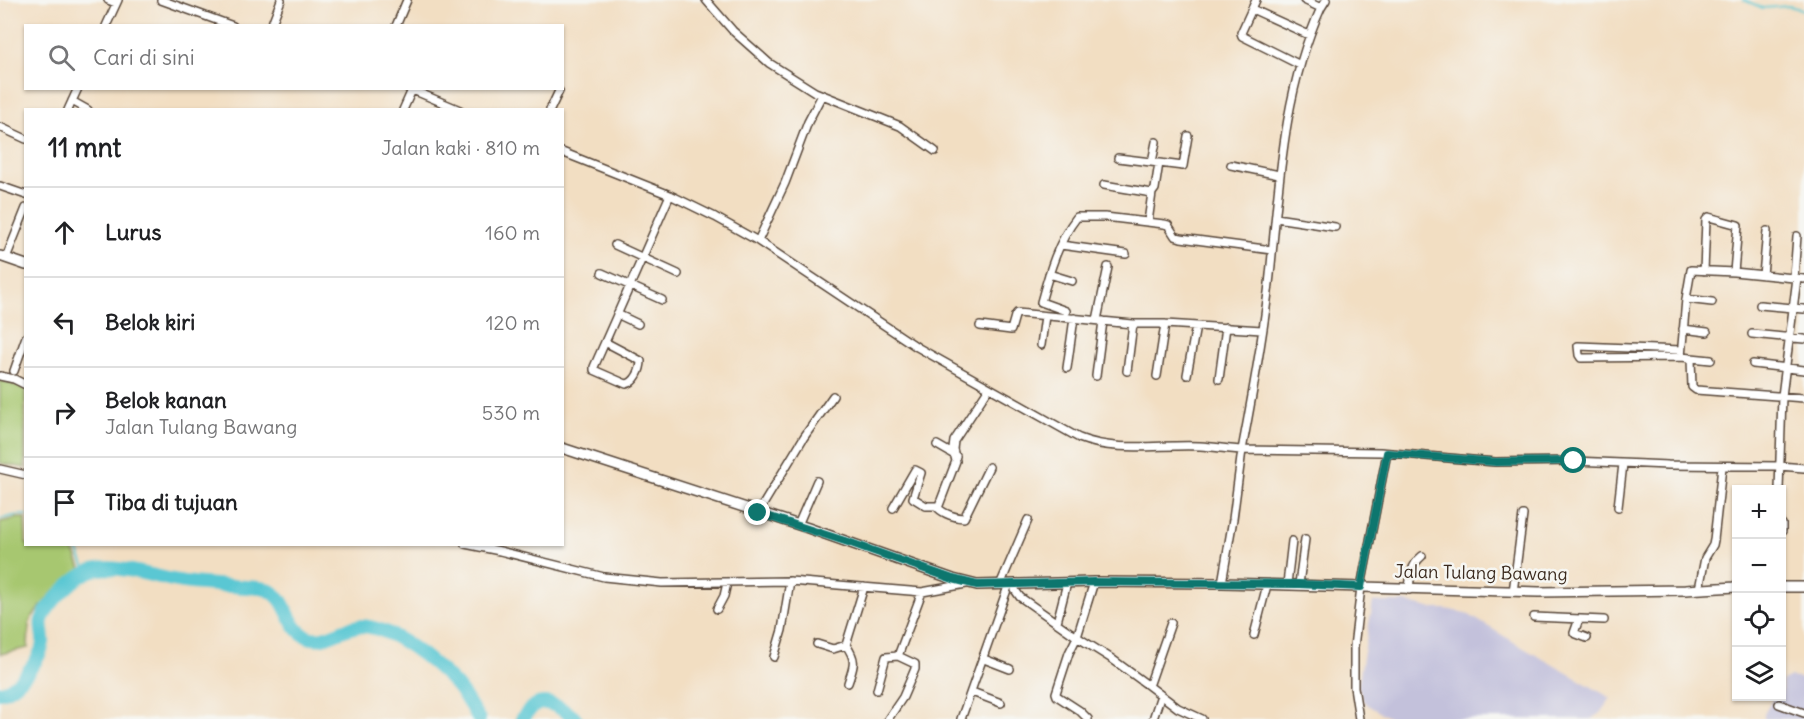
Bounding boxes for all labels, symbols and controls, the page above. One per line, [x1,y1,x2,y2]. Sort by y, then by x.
search box [24,24,564,90]
icon: search [45,41,78,74]
text: Cari di sini [93,43,195,71]
text: 11 mnt [48,131,121,164]
text: Jalan kaki · 810 m [381,135,540,160]
icon: ahead [48,216,81,249]
text: Lurus [105,218,161,246]
text: 160 m [485,220,540,245]
icon: left [48,306,81,339]
text: Belok kiri [105,308,195,336]
text: 120 m [486,310,540,335]
text: Belok kanan [105,386,227,414]
icon: right [48,396,81,429]
text: 530 m [482,400,540,425]
text: Jalan Tulang Bawang [105,414,297,439]
route start [1560,447,1586,473]
map controls [1732,485,1786,701]
button: + [1732,485,1786,539]
icon: arrive [48,486,81,519]
text: Tiba di tujuan [105,488,238,516]
route end [744,499,770,525]
button: − [1732,539,1786,593]
street label: Jalan Tulang Bawang [1394,559,1568,586]
button: locate [1732,593,1786,647]
button: layers [1732,647,1786,701]

